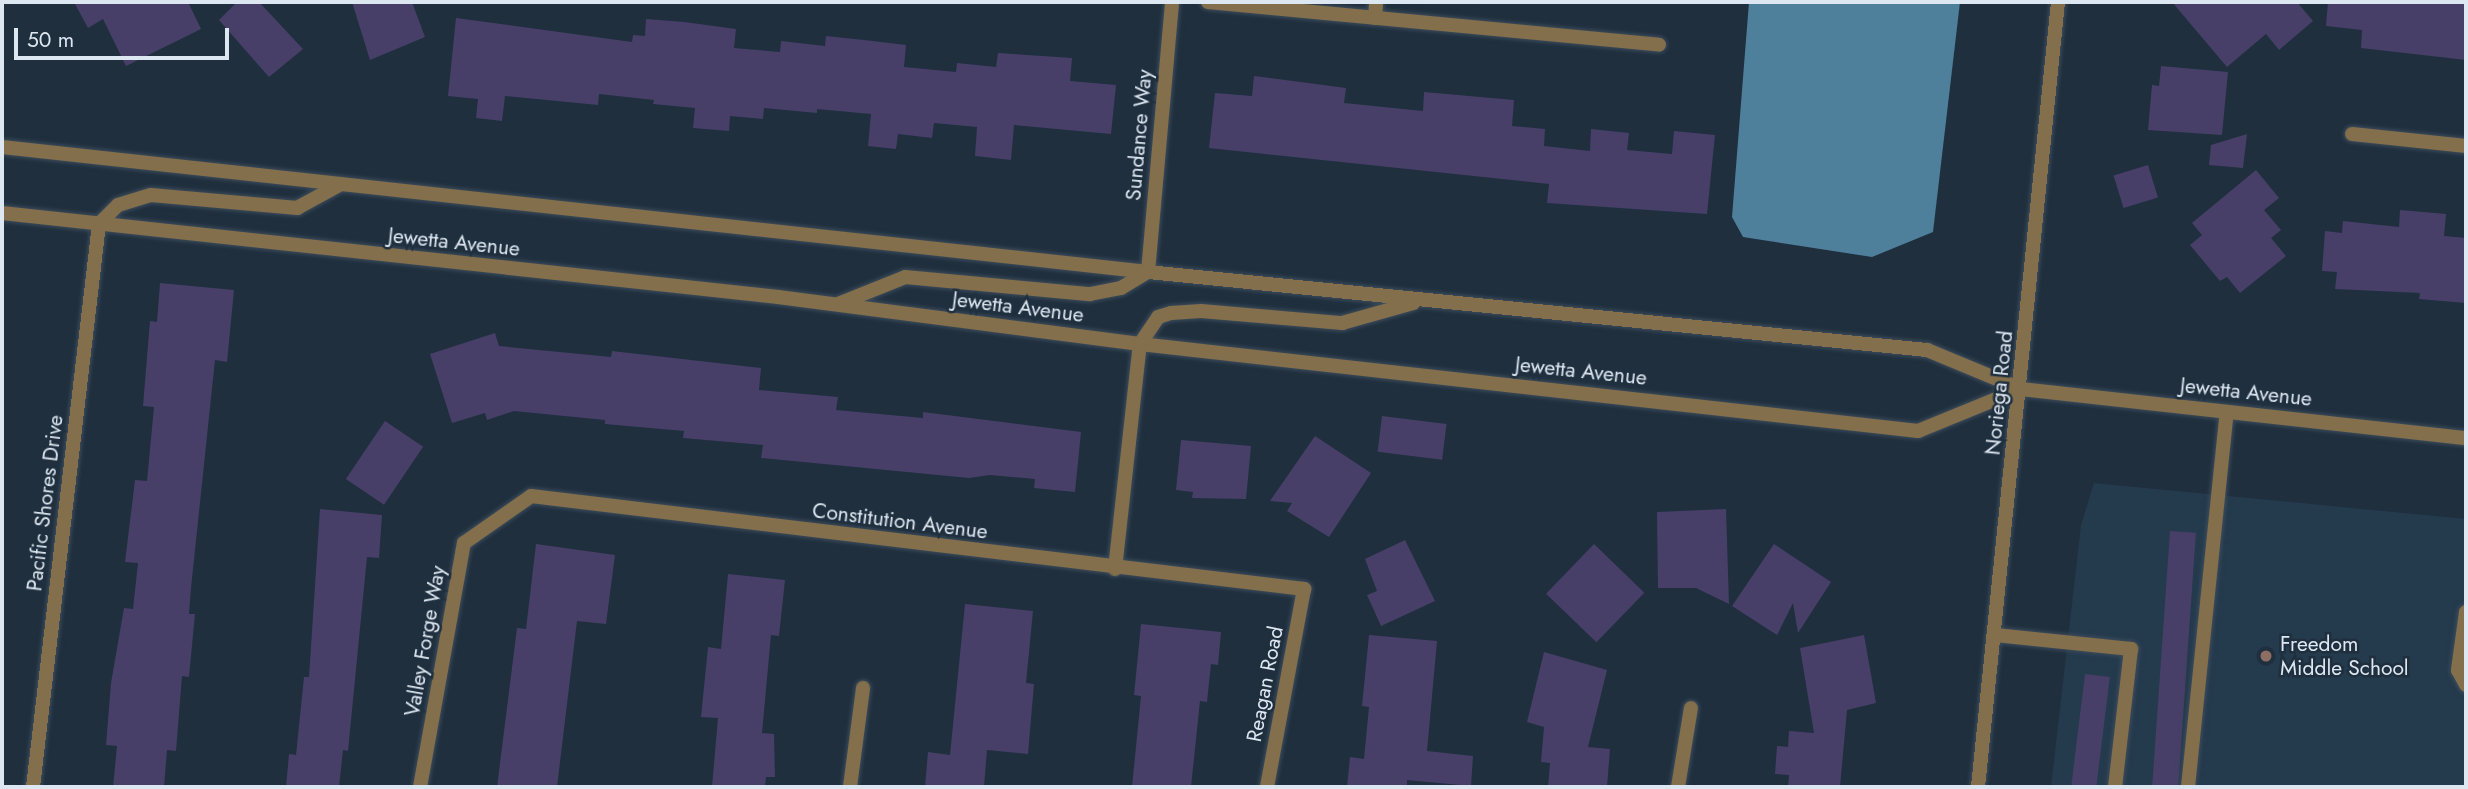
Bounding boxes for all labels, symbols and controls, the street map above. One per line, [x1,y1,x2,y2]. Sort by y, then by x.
scale bar [18,14,233,58]
text: 50 m [27,25,74,55]
street label: Sundance Way [1121,68,1157,202]
street label: Jewetta Avenue [387,223,521,261]
street label: Jewetta Avenue [951,286,1085,328]
street label: Noriega Road [1980,330,2018,456]
street label: Jewetta Avenue [1514,352,1648,390]
street label: Jewetta Avenue [2179,373,2313,411]
street label: Pacific Shores Drive [22,413,68,593]
street label: Constitution Avenue [811,498,989,544]
street label: Valley Forge Way [399,564,451,718]
street label: Reagan Road [1241,624,1289,744]
place label: Freedom Middle School [2280,631,2409,681]
marker: Freedom Middle School [2258,648,2274,664]

